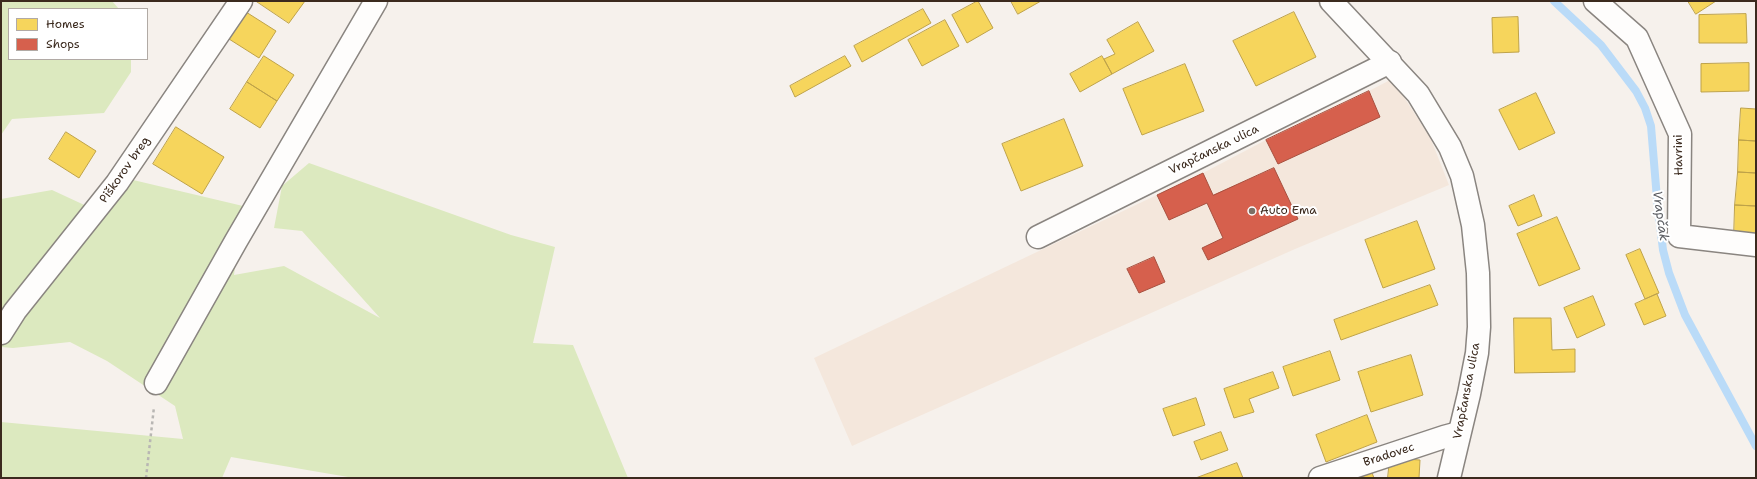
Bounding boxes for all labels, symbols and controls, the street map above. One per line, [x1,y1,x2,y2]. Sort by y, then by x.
legend [8,8,148,60]
text: Homes [46,16,85,32]
text: Shops [46,36,80,52]
street label: Vrapčanska ulica [1167,122,1261,178]
street label: Piškorov breg [97,134,153,206]
street label: Havrini [1671,134,1687,176]
water label: Vrapčak [1649,190,1671,242]
place label: Auto Ema [1260,204,1317,218]
marker: Auto Ema [1247,206,1257,216]
street label: Vrapčanska ulica [1451,341,1483,441]
street label: Bradovec [1362,440,1416,470]

